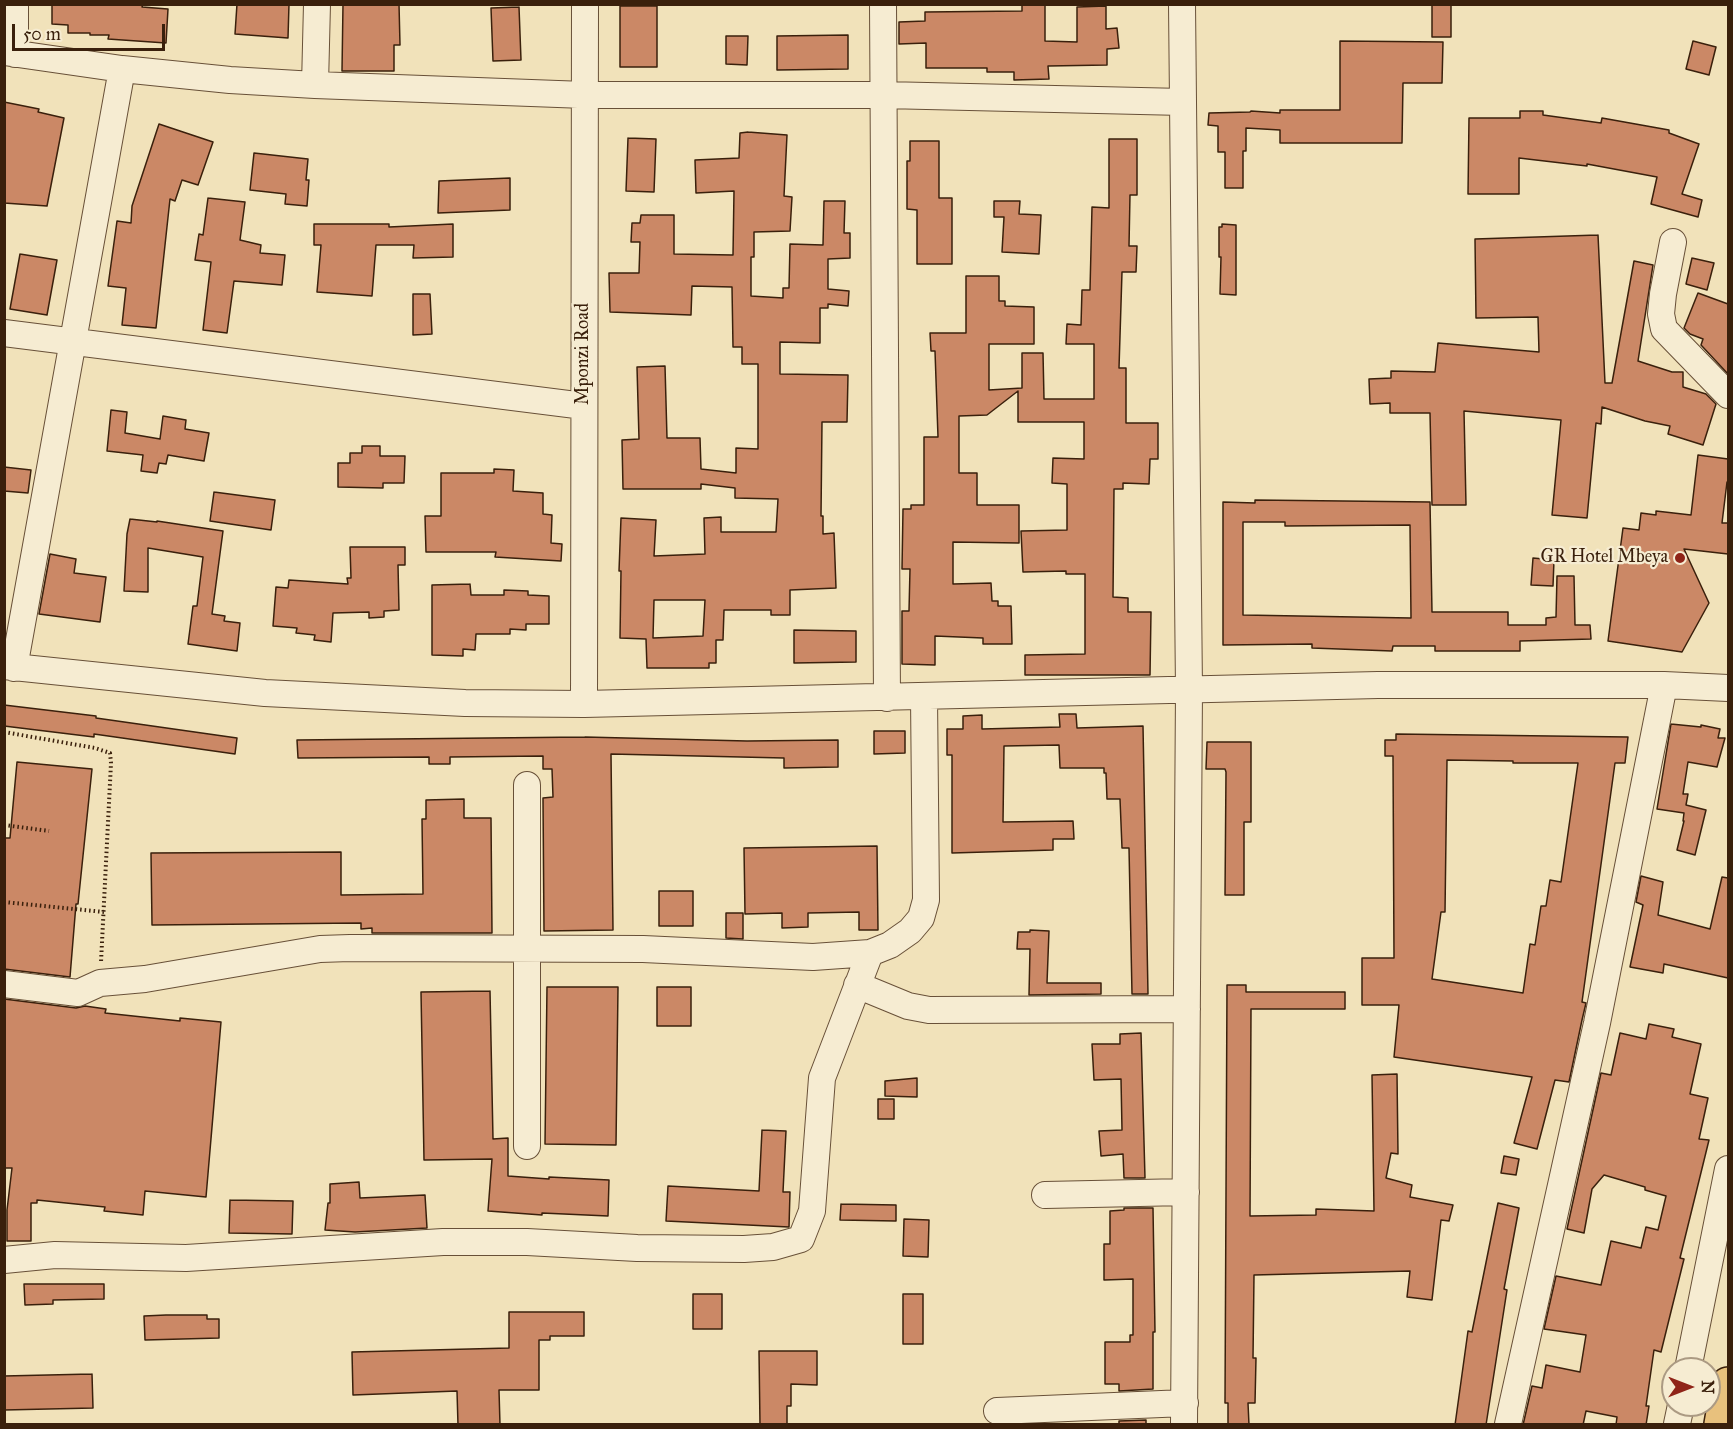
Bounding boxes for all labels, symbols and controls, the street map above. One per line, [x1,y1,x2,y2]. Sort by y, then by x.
scale bar [15,12,168,50]
text: 50 m [23,23,61,45]
street label: Mponzi Road [573,303,595,405]
place label: GR Hotel Mbeya [1540,547,1668,569]
marker: GR Hotel Mbeya [1673,551,1687,565]
north arrow [1661,1357,1721,1417]
text: N [1698,1380,1717,1394]

